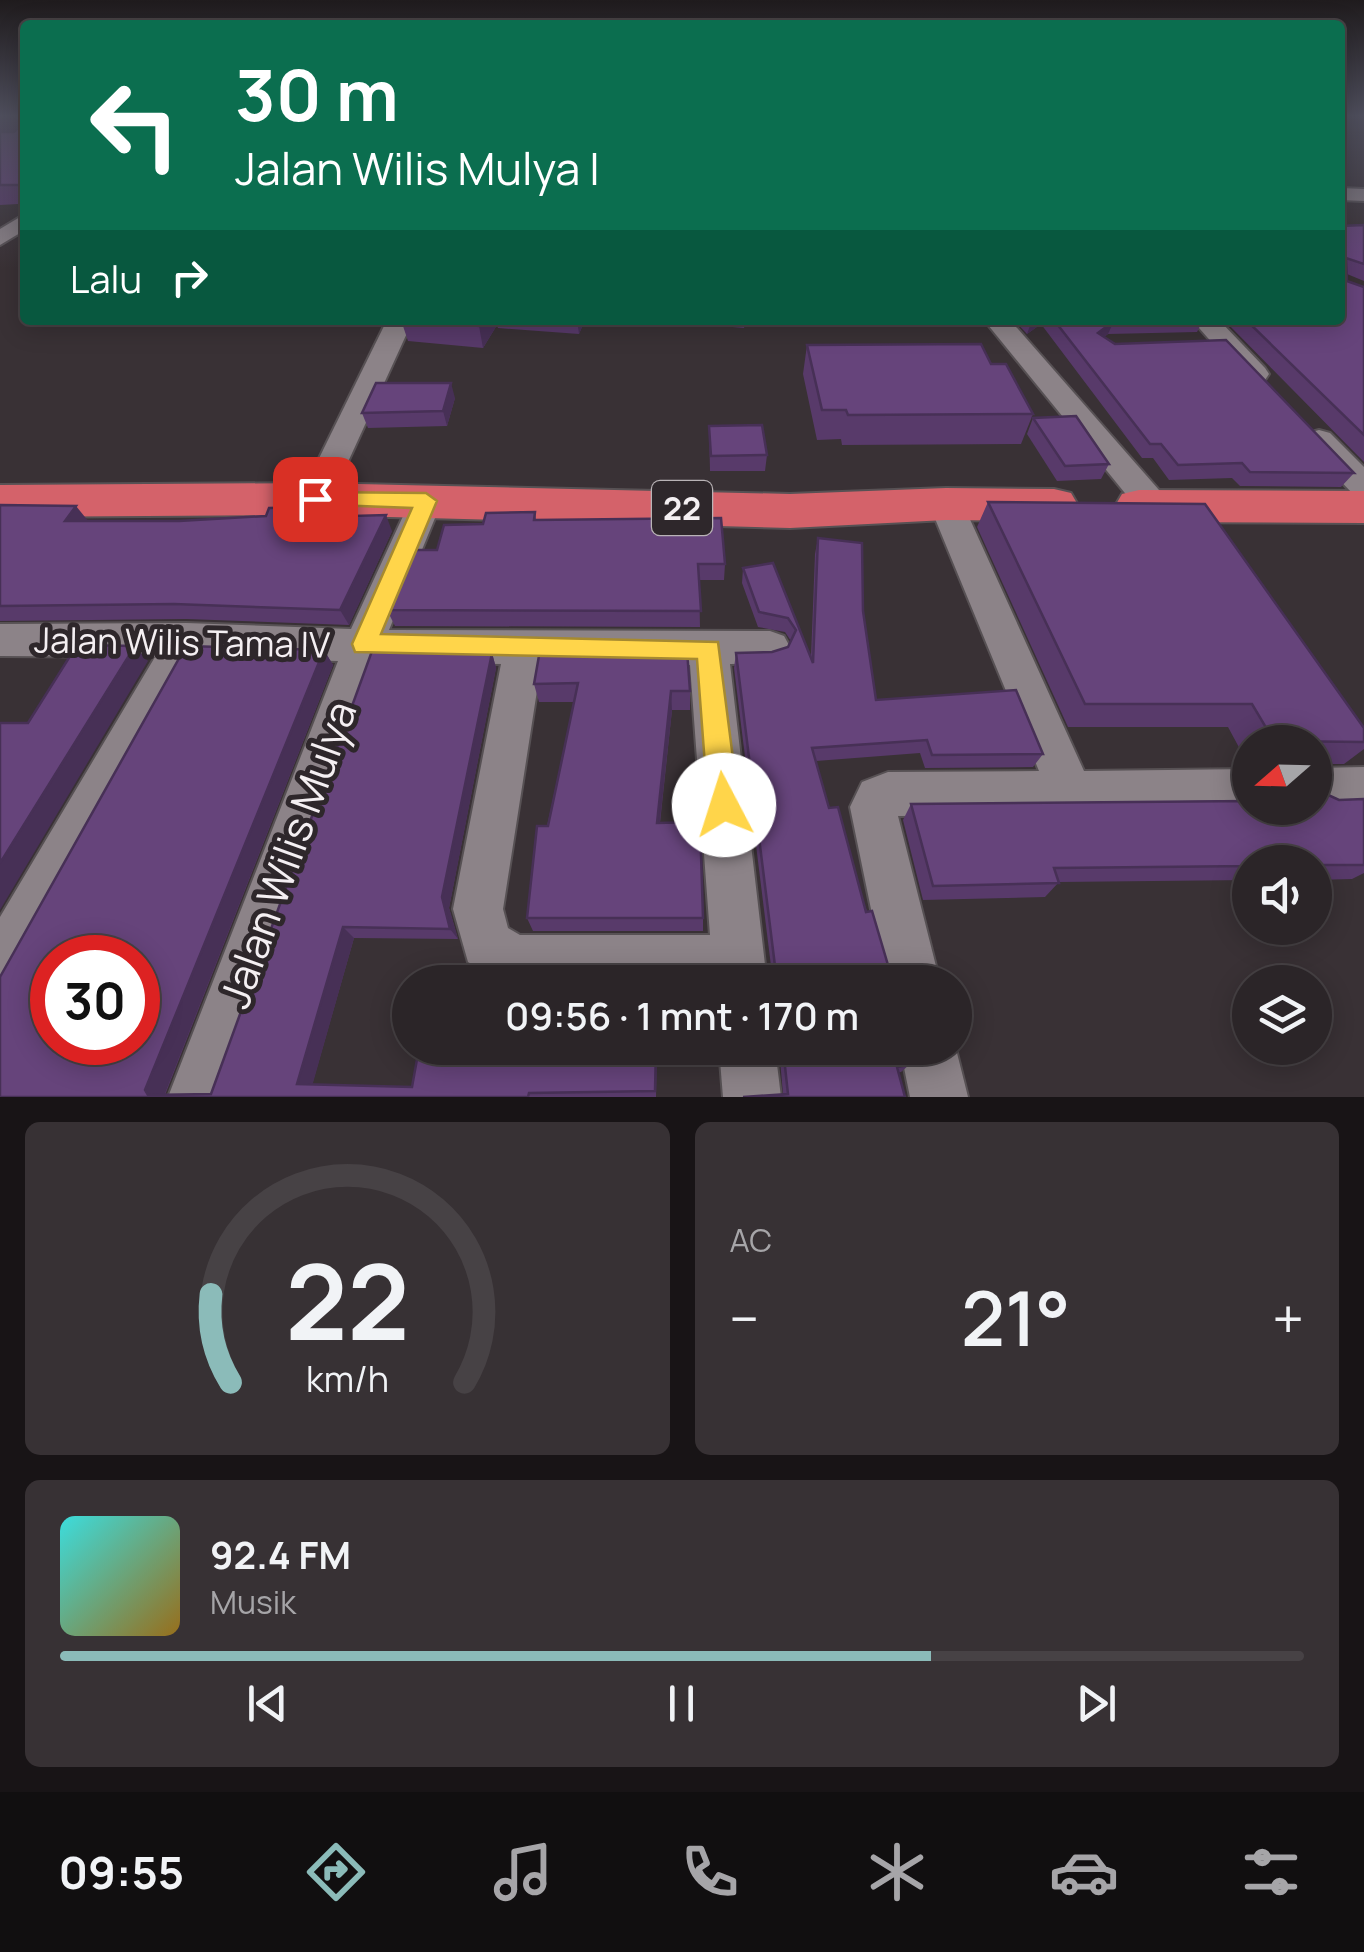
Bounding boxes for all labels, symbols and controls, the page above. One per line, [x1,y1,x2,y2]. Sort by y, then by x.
text: 30 m [235,46,399,142]
icon: left [70,60,200,190]
text: Jalan Wilis Mulya I [235,137,600,199]
icon: right [162,250,217,305]
text: Lalu [70,252,142,304]
pin [273,457,358,542]
icon: arrive [288,472,343,527]
road number: 22 [652,481,712,535]
street label: Jalan Wilis Tama IV [33,615,331,669]
street label: Jalan Wilis Mulya [205,693,369,1015]
north arrow [1232,725,1332,825]
map controls [1232,725,1332,1065]
position arrow [672,753,776,857]
button: sound [1232,845,1332,945]
speed limit sign: 30 [30,935,160,1065]
button: layers [1232,965,1332,1065]
text: 09:56 · 1 mnt · 170 m [505,989,859,1041]
text: AC [730,1218,772,1262]
text: 22 [285,1229,409,1371]
text: 21° [961,1266,1070,1369]
text: − [730,1280,759,1356]
text: + [1272,1280,1304,1356]
text: km/h [306,1354,389,1403]
text: 92.4 FM [210,1528,351,1580]
text: Musik [210,1580,296,1624]
icon: previous [240,1676,295,1731]
icon: pause [654,1676,709,1731]
icon: next [1069,1676,1124,1731]
icon: directions [301,1837,371,1907]
icon: music [488,1837,558,1907]
icon: phone [675,1837,745,1907]
icon: climate [862,1837,932,1907]
icon: car [1049,1837,1119,1907]
icon: filters [1236,1837,1306,1907]
text: 09:55 [58,1841,184,1903]

